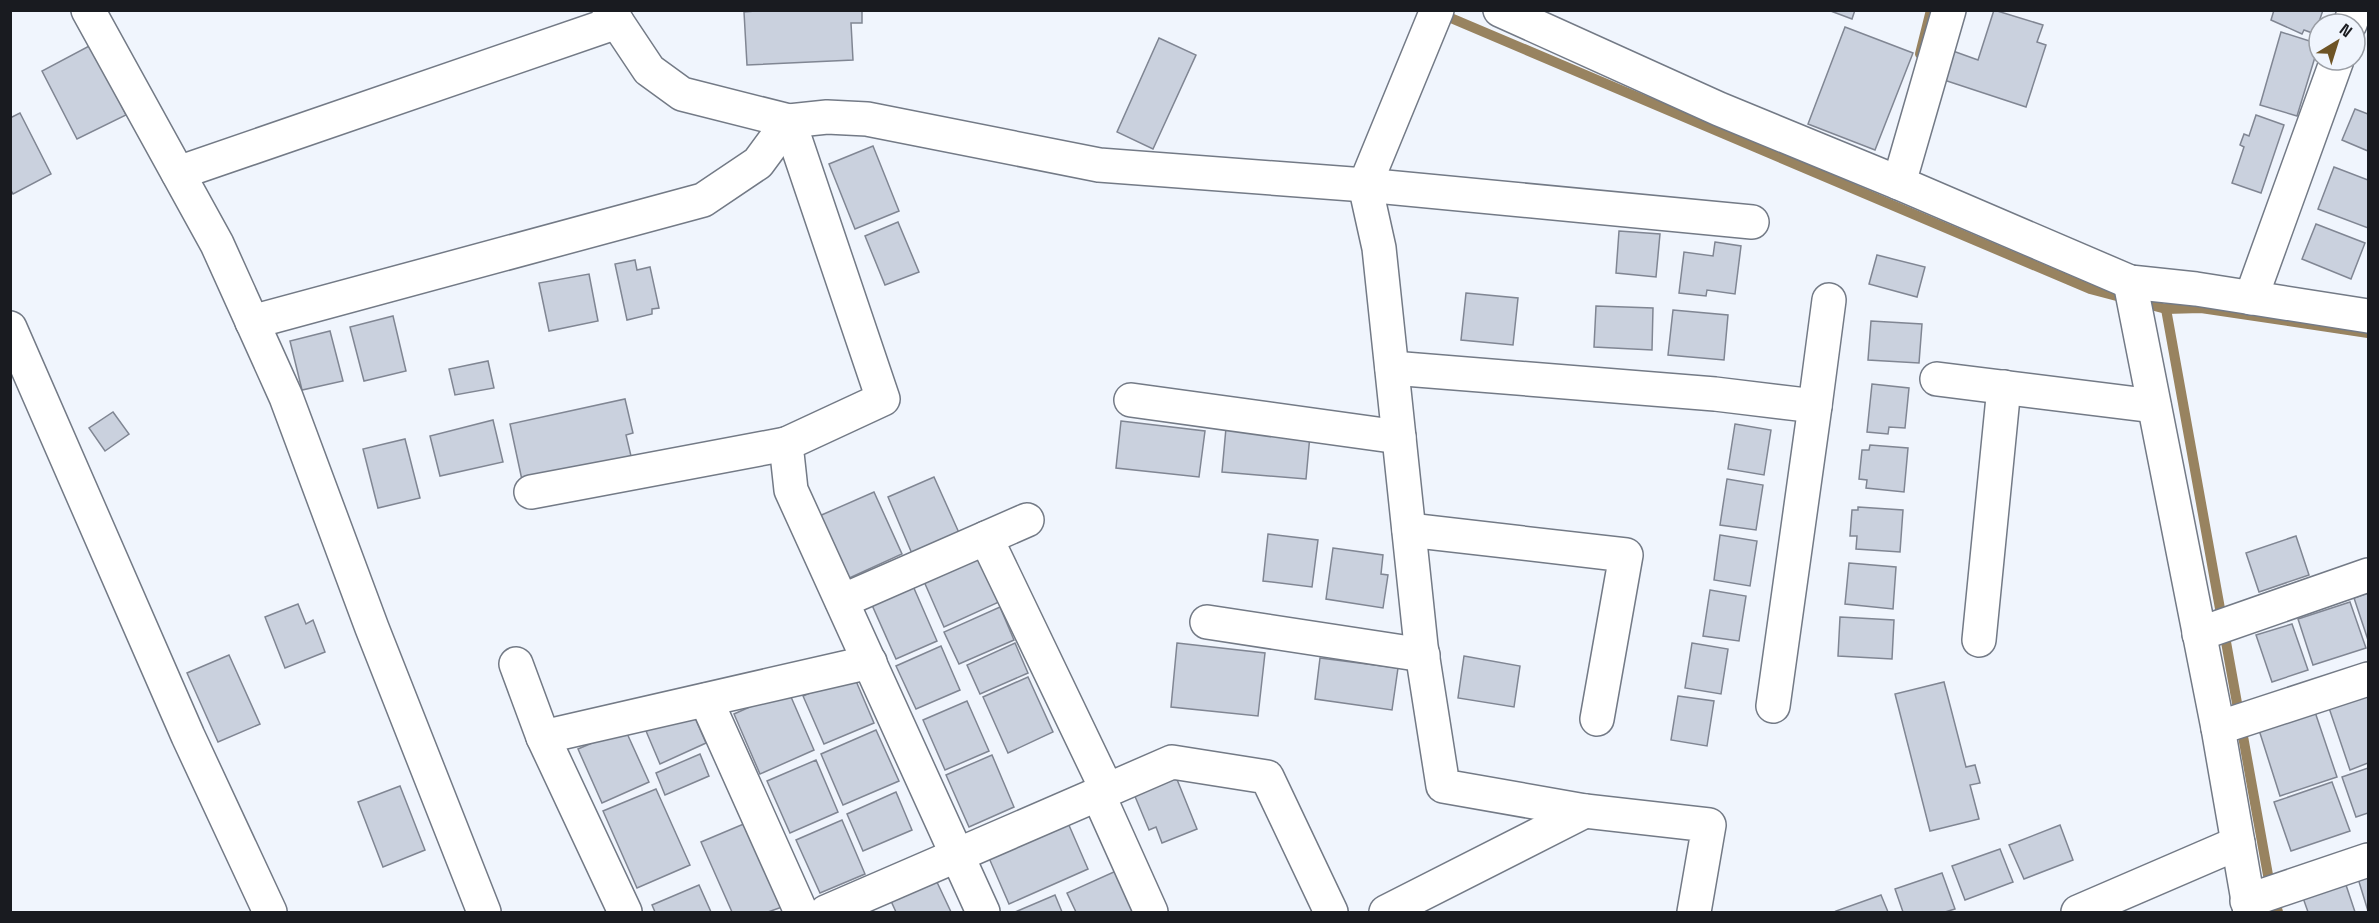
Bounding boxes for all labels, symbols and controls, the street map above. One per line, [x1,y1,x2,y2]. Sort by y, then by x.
north arrow [2307,12,2367,72]
text: N [2335,19,2357,42]

